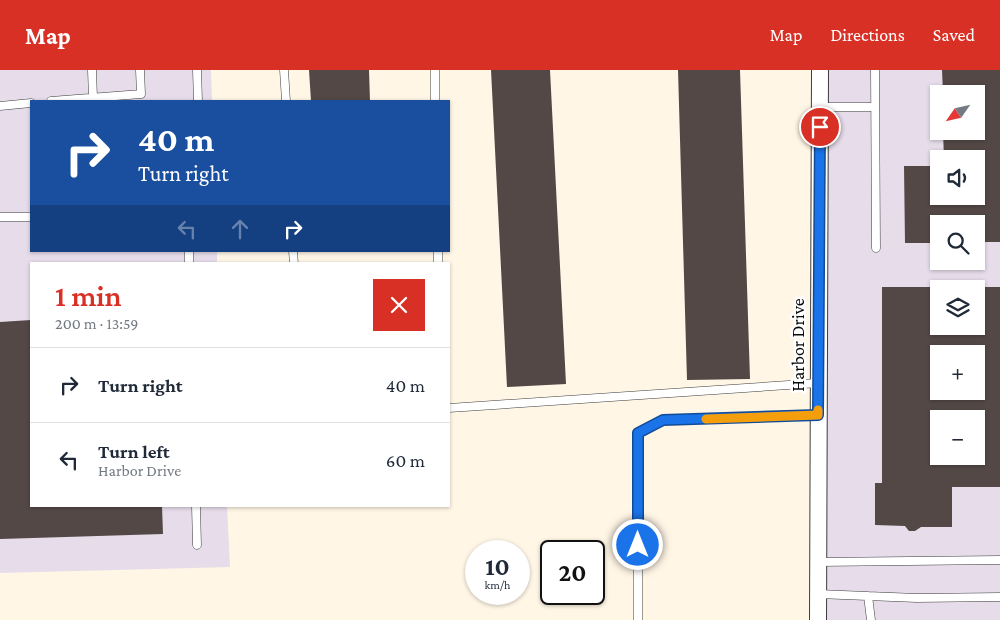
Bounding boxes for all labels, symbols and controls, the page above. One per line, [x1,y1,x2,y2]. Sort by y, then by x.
text: Map [25,22,71,49]
text: Map [770,25,802,45]
text: Directions [830,25,905,45]
text: Saved [933,25,975,45]
north arrow [930,85,985,140]
map controls [930,85,985,465]
pin [799,106,841,148]
icon: arrive [806,113,834,141]
icon: right [55,120,120,185]
text: 40 m [138,120,215,159]
button: sound [930,150,985,205]
text: Turn right [138,161,229,186]
icon: left [173,215,201,243]
icon: ahead [226,215,254,243]
icon: right [279,215,307,243]
button: search [930,215,985,270]
text: 1 min [55,279,122,312]
button: close [373,279,425,331]
button: layers [930,280,985,335]
street label: Harbor Drive [788,298,808,392]
text: 200 m · 13:59 [55,315,138,332]
button: + [930,345,985,400]
icon: right [55,371,83,399]
text: Turn right [98,375,183,396]
text: 40 m [386,375,425,396]
button: − [930,410,985,465]
text: Turn left [98,441,170,462]
icon: left [55,446,83,474]
text: 60 m [386,450,425,471]
text: Harbor Drive [98,462,181,479]
position arrow [611,518,663,570]
speed limit sign: 20 [540,540,605,605]
text: 10 [485,553,510,580]
text: km/h [485,578,510,592]

